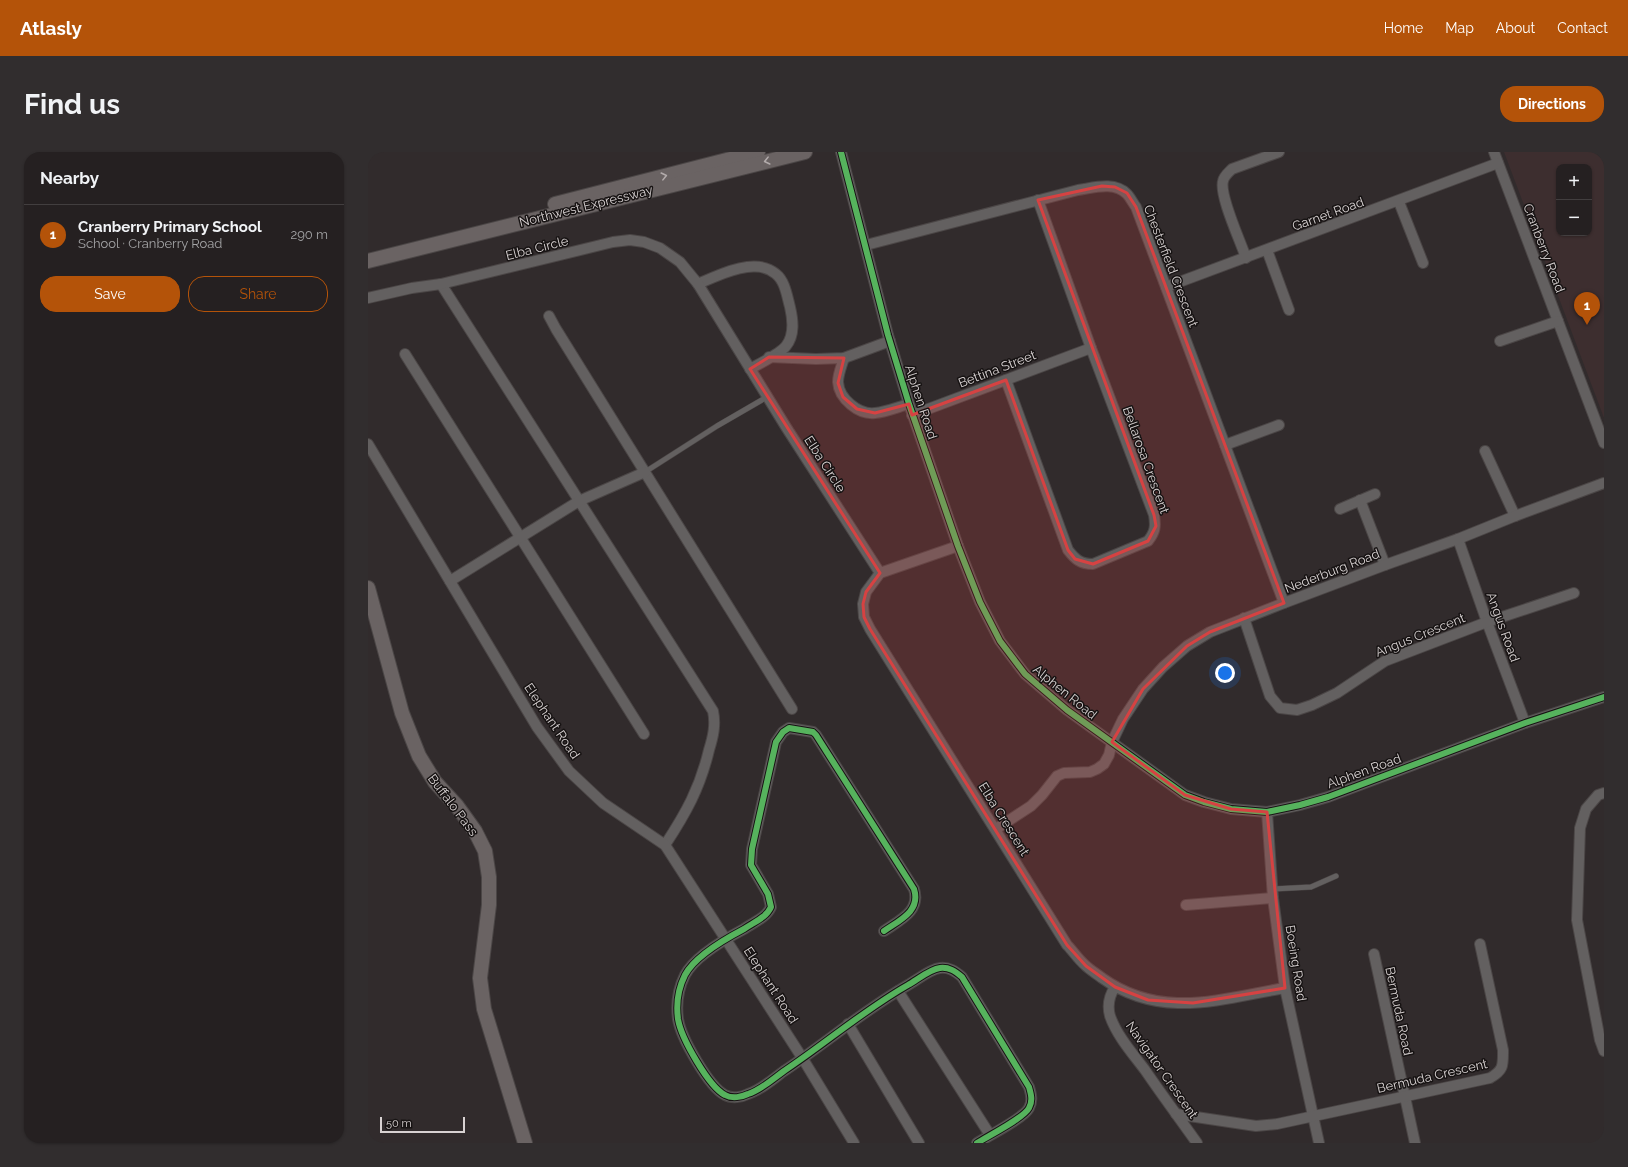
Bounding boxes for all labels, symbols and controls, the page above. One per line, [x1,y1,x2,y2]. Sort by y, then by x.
text: Atlasly [20,17,82,39]
text: Home [1384,20,1423,36]
text: Map [1445,20,1474,36]
text: About [1496,20,1535,36]
text: Contact [1557,20,1608,36]
button: Directions [1500,86,1604,122]
text: Find us [24,88,120,121]
one-way arrow [763,157,770,165]
map controls [1556,164,1592,236]
button: + [1556,164,1592,200]
text: Nearby [40,168,99,188]
one-way arrow [660,172,667,181]
street label: Northwest Expressway [518,182,654,230]
street label: Garnet Road [1290,194,1366,234]
button: − [1556,200,1592,236]
street label: Cranberry Road [1520,201,1568,295]
street label: Chesterfield Crescent [1141,203,1201,330]
text: Cranberry Primary School [78,218,262,236]
text: 1 [50,227,56,242]
text: 290 m [290,227,328,242]
street label: Elba Circle [504,233,570,263]
text: School · Cranberry Road [78,236,222,251]
button: Save [40,276,180,312]
button: Share [188,276,328,312]
pin: 1 [1574,292,1600,325]
street label: Bettina Street [956,347,1038,391]
street label: Alphen Road [902,363,940,441]
street label: Bellarosa Crescent [1120,404,1173,516]
street label: Elba Circle [801,433,849,495]
street label: Nederburg Road [1282,546,1382,596]
street label: Angus Road [1483,590,1523,664]
street label: Angus Crescent [1373,610,1468,660]
street label: Alphen Road [1030,662,1100,722]
your location [1215,663,1235,683]
street label: Elephant Road [521,680,583,762]
street label: Alphen Road [1325,751,1403,791]
street label: Buffalo Pass [425,771,481,839]
street label: Elba Crescent [975,780,1033,859]
street label: Boeing Road [1283,924,1309,1002]
street label: Elephant Road [741,944,801,1026]
street label: Bermuda Road [1382,965,1416,1057]
street label: Navigator Crescent [1123,1019,1201,1122]
street label: Bermuda Crescent [1375,1056,1489,1096]
scale bar [380,1115,465,1134]
text: 50 m [386,1117,412,1130]

